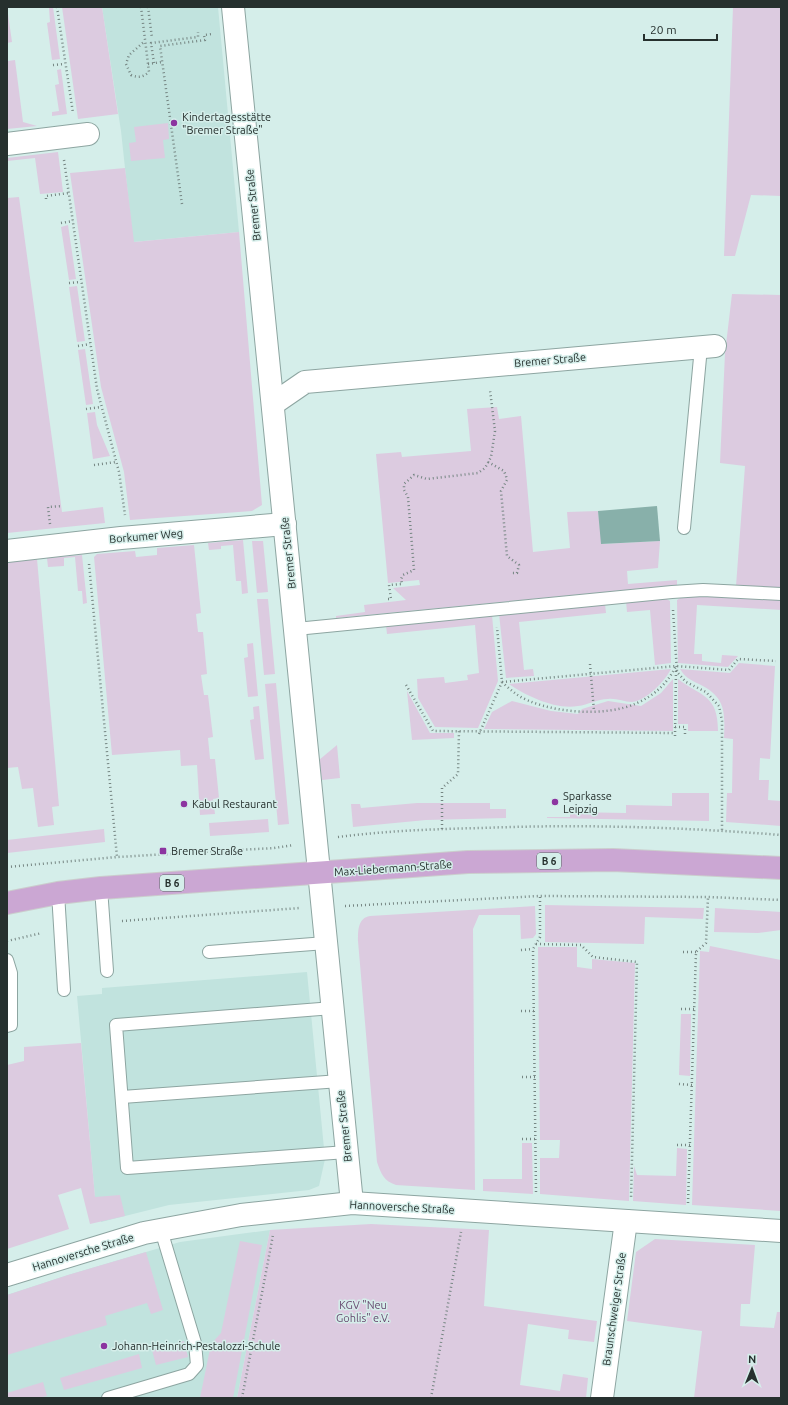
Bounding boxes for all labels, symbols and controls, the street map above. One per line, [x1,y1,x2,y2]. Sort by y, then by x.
scale bar [644,16,717,42]
text: 20 m [650,23,677,36]
place label: Kindertagesstätte "Bremer Straße" [182,111,271,136]
marker: Kindertagesstätte "Bremer Straße" [169,118,179,128]
street label: Bremer Straße [243,169,263,241]
street label: Bremer Straße [514,351,586,369]
street label: Bremer Straße [278,517,298,589]
street label: Borkumer Weg [109,527,183,545]
place label: Sparkasse Leipzig [563,790,612,815]
marker: Sparkasse Leipzig [550,797,560,807]
place label: Kabul Restaurant [192,798,277,810]
marker: Kabul Restaurant [179,799,189,809]
place label: Bremer Straße [171,845,243,857]
marker: Bremer Straße [158,846,168,856]
road number: B 6 [537,853,561,869]
street label: Max-Liebermann-Straße [334,858,452,878]
road number: B 6 [160,875,184,891]
street label: Bremer Straße [334,1090,354,1162]
street label: Hannoversche Straße [349,1198,455,1216]
street label: Hannoversche Straße [31,1231,135,1273]
street label: Braunschweiger Straße [600,1251,628,1367]
park label: KGV "Neu Gohlis" e.V. [336,1299,390,1324]
place label: Johann-Heinrich-Pestalozzi-Schule [112,1340,280,1352]
marker: Johann-Heinrich-Pestalozzi-Schule [99,1341,109,1351]
north arrow [732,1349,772,1389]
text: N [748,1353,756,1365]

